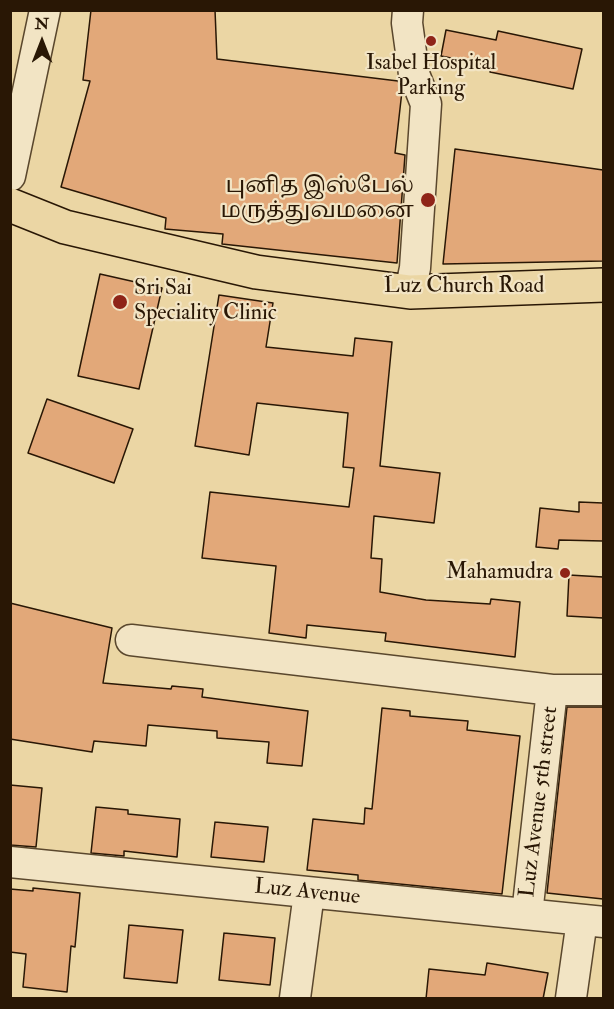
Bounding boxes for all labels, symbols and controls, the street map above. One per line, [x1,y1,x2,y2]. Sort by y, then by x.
north arrow [12,12,72,72]
text: N [35,14,49,34]
marker: Isabel Hospital Parking [424,34,438,48]
place label: Isabel Hospital Parking [366,51,496,102]
place label: புனித இஸ்பேல் மருத்துவமனை [220,174,414,226]
marker: புனித இஸ்பேல் மருத்துவமனை [419,191,437,209]
street label: Luz Church Road [384,274,544,300]
place label: Sri Sai Speciality Clinic [134,276,277,328]
marker: Sri Sai Speciality Clinic [111,293,129,311]
place label: Mahamudra [446,560,553,586]
marker: Mahamudra [558,566,572,580]
street label: Luz Avenue 5th street [515,705,565,899]
street label: Luz Avenue [253,874,361,912]

